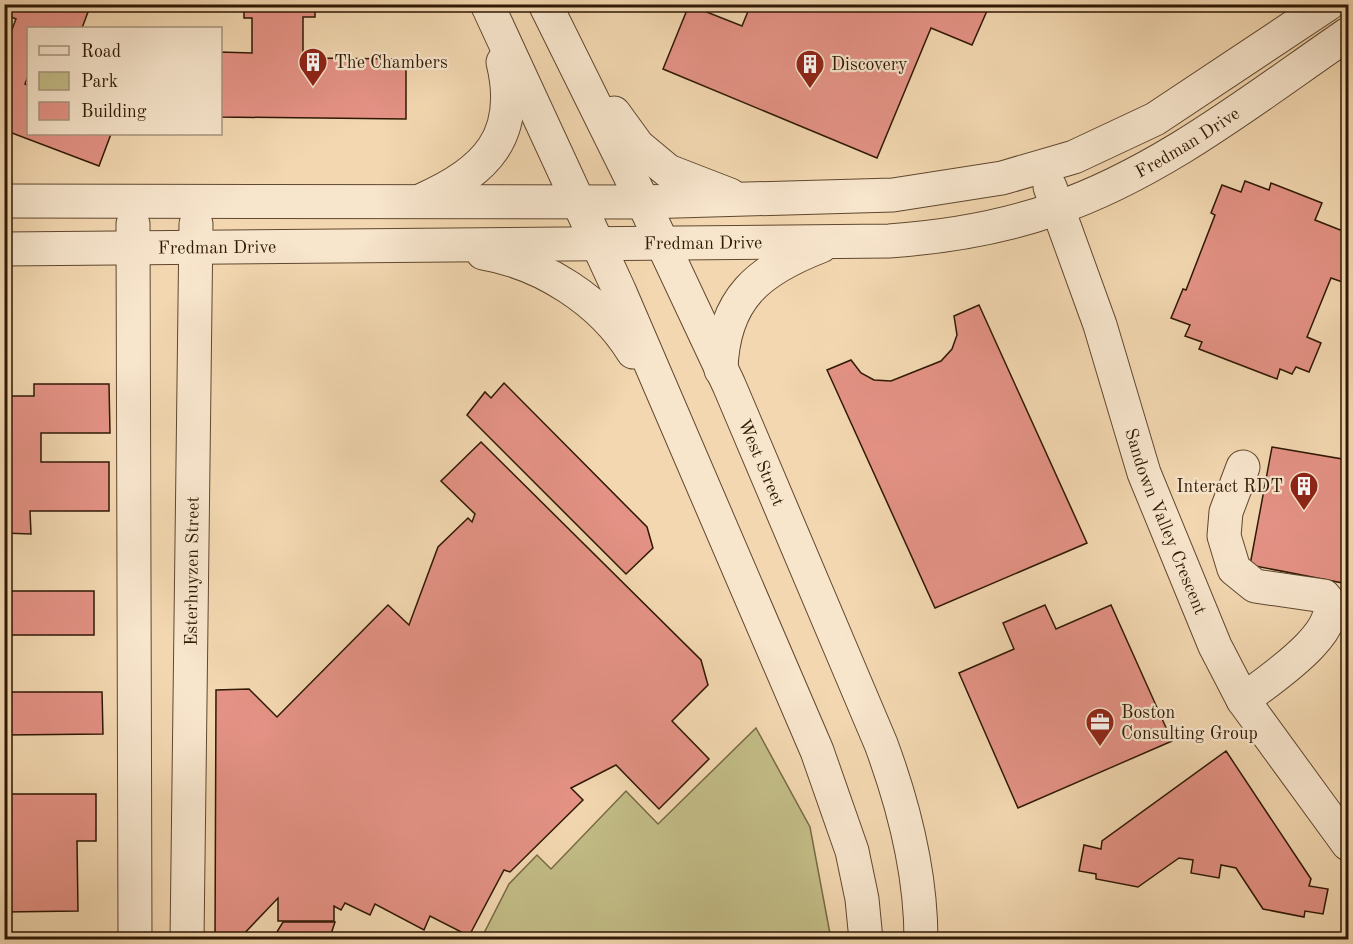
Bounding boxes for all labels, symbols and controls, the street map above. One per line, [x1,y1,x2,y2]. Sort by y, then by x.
legend [27,27,222,135]
text: Road [81,43,121,61]
building icon: The Chambers [297,46,329,88]
building icon: Discovery [794,48,826,90]
place label: The Chambers [334,54,448,72]
place label: Discovery [831,56,908,74]
text: Park [81,73,118,91]
text: Building [81,103,147,121]
street label: Fredman Drive [1133,104,1243,182]
street label: Fredman Drive [644,234,762,253]
street label: Fredman Drive [158,239,276,258]
street label: West Street [734,416,787,509]
street label: Sandown Valley Crescent [1121,426,1209,617]
building icon: Interact RDT [1288,470,1320,512]
place label: Interact RDT [1176,478,1283,496]
street label: Esterhuyzen Street [183,496,203,646]
place label: Boston Consulting Group [1121,704,1258,743]
office icon: Boston Consulting Group [1084,706,1116,748]

